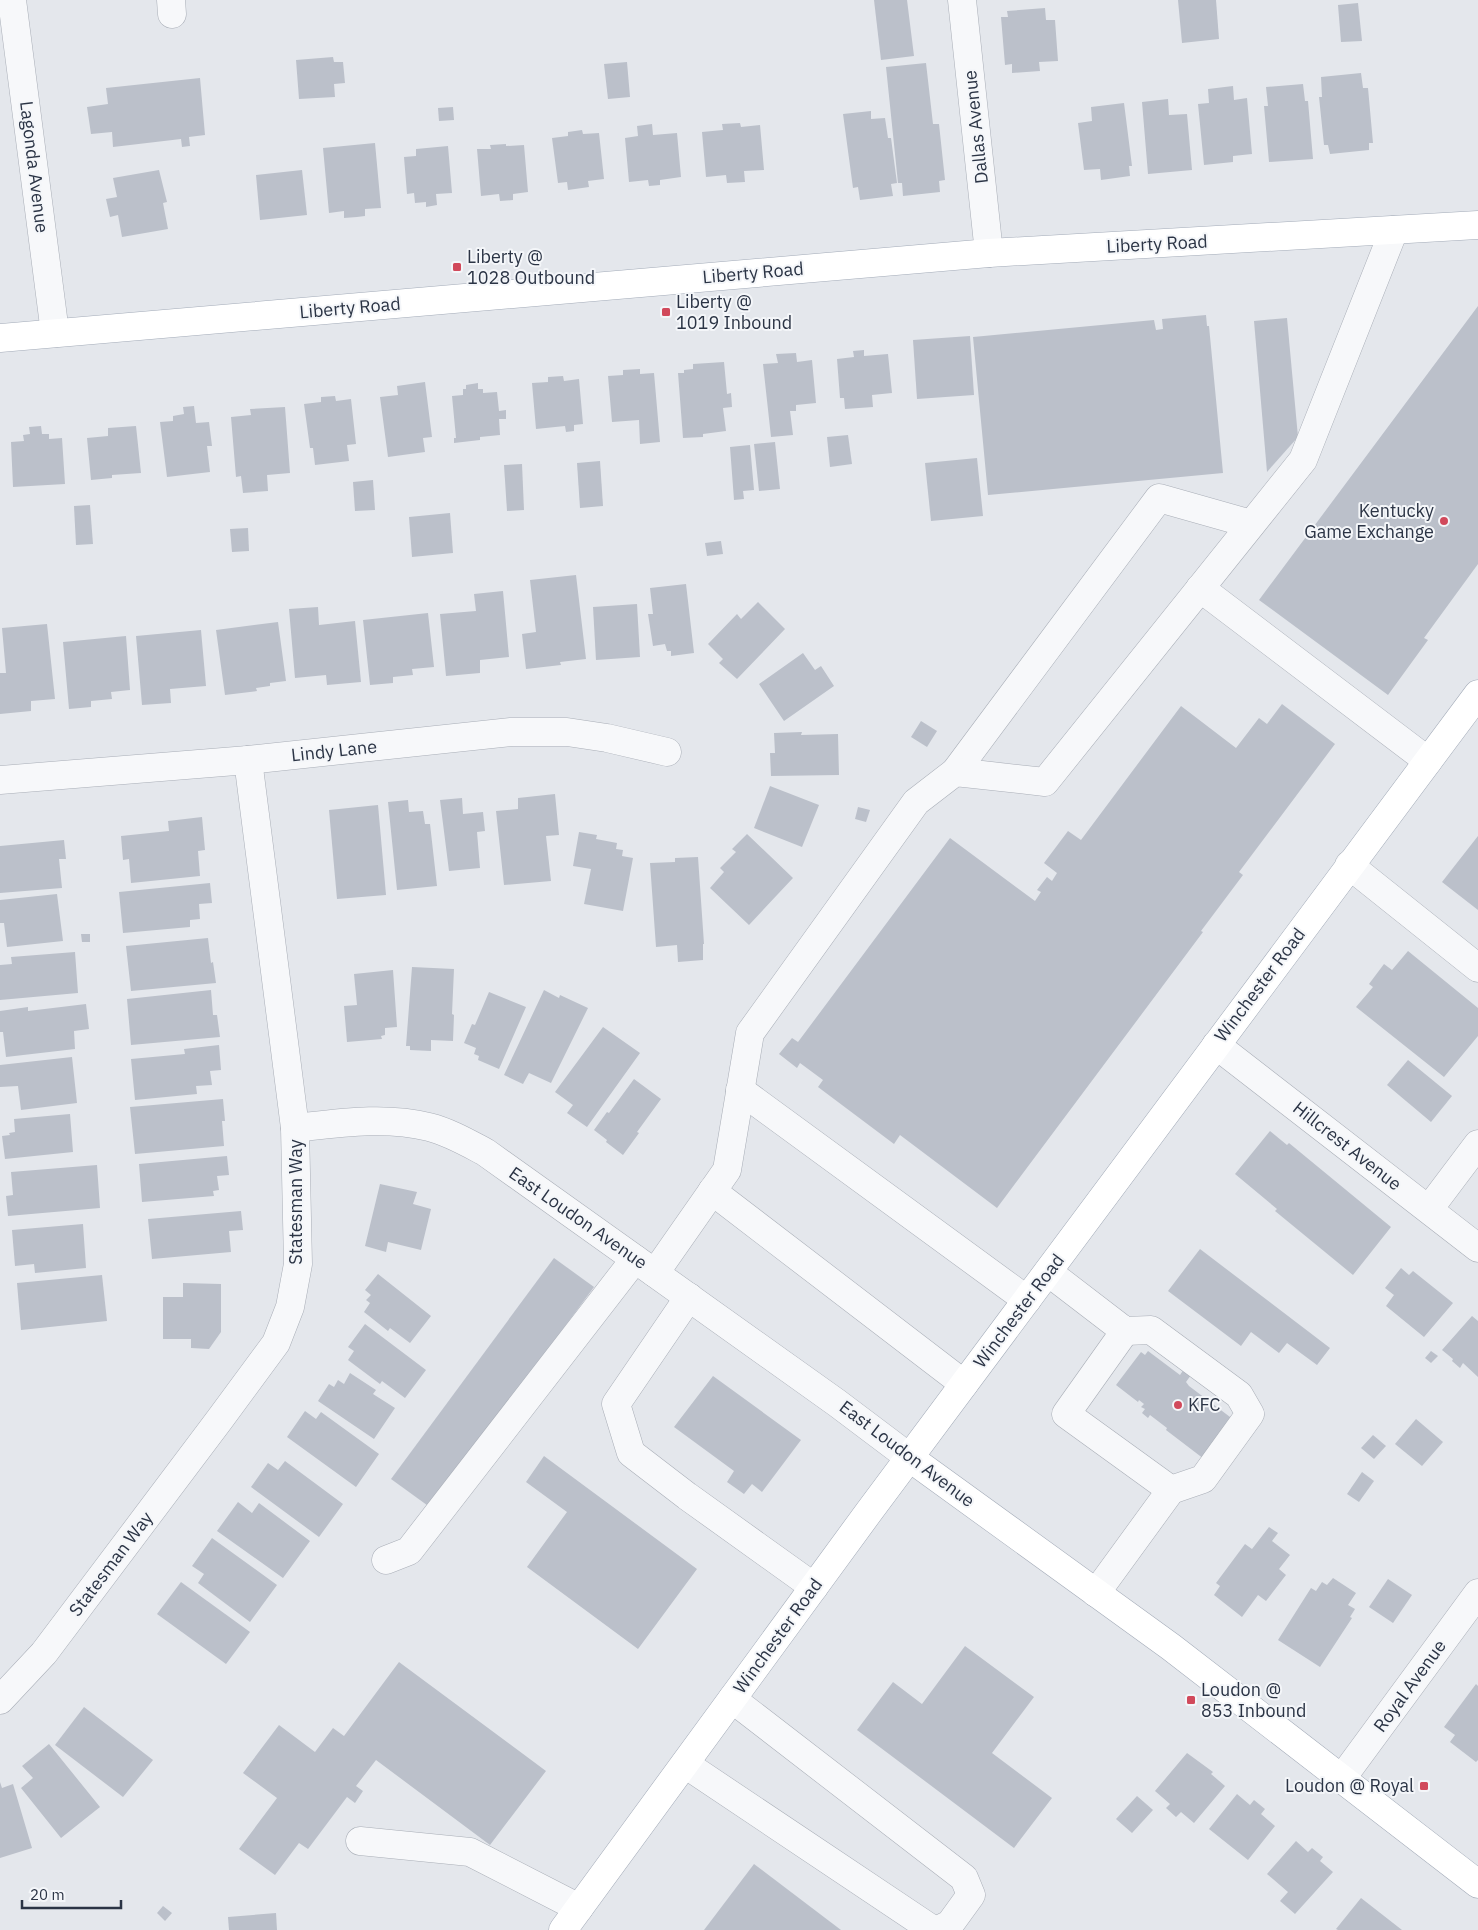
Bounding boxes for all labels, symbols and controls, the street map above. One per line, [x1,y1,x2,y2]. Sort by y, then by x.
street label: Dallas Avenue [958,69,993,185]
street label: Lagonda Avenue [15,100,54,234]
street label: Liberty Road [1106,229,1208,258]
place label: Liberty @ 1028 Outbound [467,245,595,289]
street label: Liberty Road [701,257,804,288]
marker: Liberty @ 1028 Outbound [451,261,463,273]
place label: Liberty @ 1019 Inbound [676,290,792,334]
street label: Liberty Road [298,292,401,323]
marker: Liberty @ 1019 Inbound [660,306,672,318]
place label: Kentucky Game Exchange [1304,499,1434,543]
marker: Kentucky Game Exchange [1438,515,1450,527]
street label: Lindy Lane [290,735,378,766]
street label: Winchester Road [1209,923,1310,1046]
street label: Hillcrest Avenue [1288,1096,1406,1195]
street label: Statesman Way [284,1139,307,1265]
street label: East Loudon Avenue [505,1161,652,1274]
street label: Winchester Road [968,1249,1069,1372]
place label: KFC [1188,1393,1220,1416]
street label: East Loudon Avenue [835,1395,980,1512]
marker: KFC [1172,1399,1184,1411]
street label: Statesman Way [64,1507,158,1621]
street label: Winchester Road [728,1574,827,1698]
street label: Royal Avenue [1368,1635,1451,1736]
place label: Loudon @ 853 Inbound [1201,1678,1306,1722]
marker: Loudon @ 853 Inbound [1185,1694,1197,1706]
place label: Loudon @ Royal [1285,1774,1414,1797]
marker: Loudon @ Royal [1418,1780,1430,1792]
scale bar [22,1878,121,1910]
text: 20 m [30,1885,65,1904]

